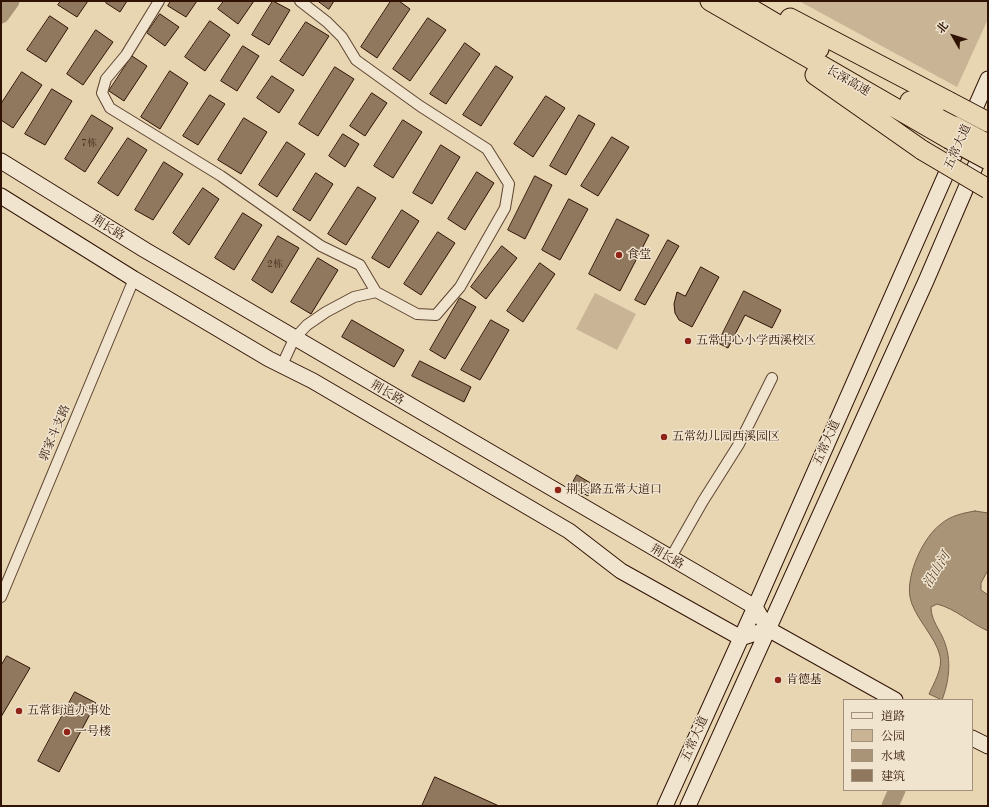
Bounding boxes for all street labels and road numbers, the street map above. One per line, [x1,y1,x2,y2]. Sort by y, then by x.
street label: 长深高速 [824,63,872,99]
street label: 五常大道 [942,122,974,172]
street label: 荆长路 [89,212,127,244]
street label: 荆长路 [368,378,406,408]
street label: 郭家斗支路 [37,403,73,463]
street label: 五常大道 [811,418,843,468]
street label: 荆长路 [648,542,686,572]
street label: 五常大道 [679,714,711,764]

